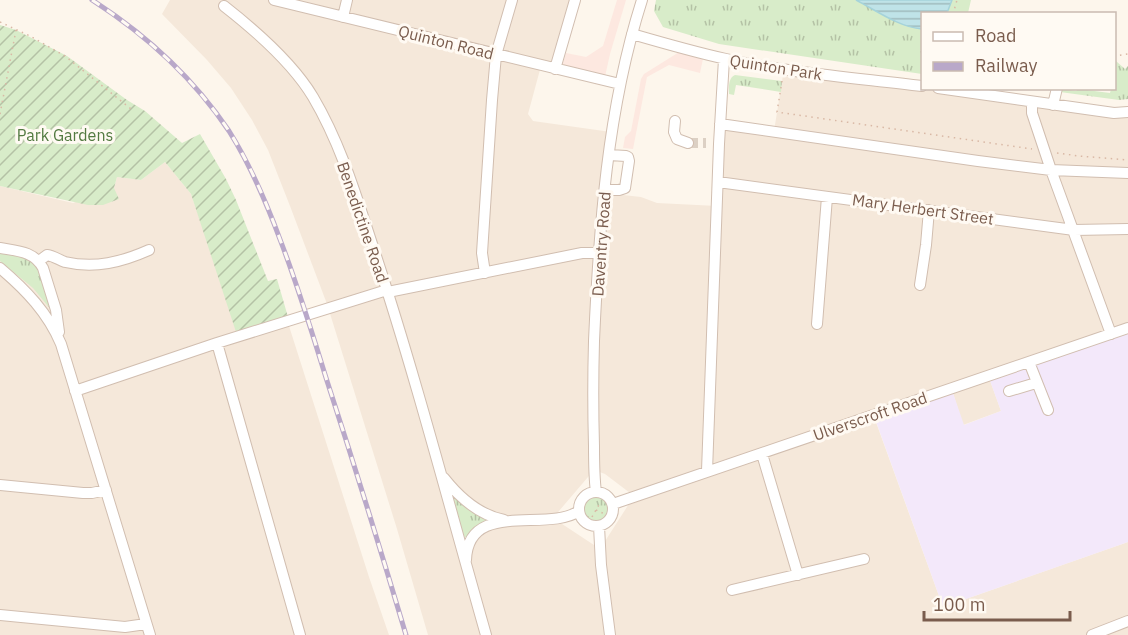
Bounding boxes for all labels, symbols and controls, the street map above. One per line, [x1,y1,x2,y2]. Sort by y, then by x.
legend [921,12,1116,90]
street label: Quinton Road [396,20,496,64]
text: Road [975,24,1016,47]
street label: Quinton Park [728,50,824,84]
text: Railway [975,54,1037,77]
park label: Park Gardens [17,125,113,145]
street label: Benedictine Road [333,159,393,285]
street label: Mary Herbert Street [851,189,995,229]
street label: Daventry Road [587,191,615,297]
street label: Ulverscroft Road [810,387,930,445]
scale bar [924,584,1070,622]
text: 100 m [933,593,985,616]

